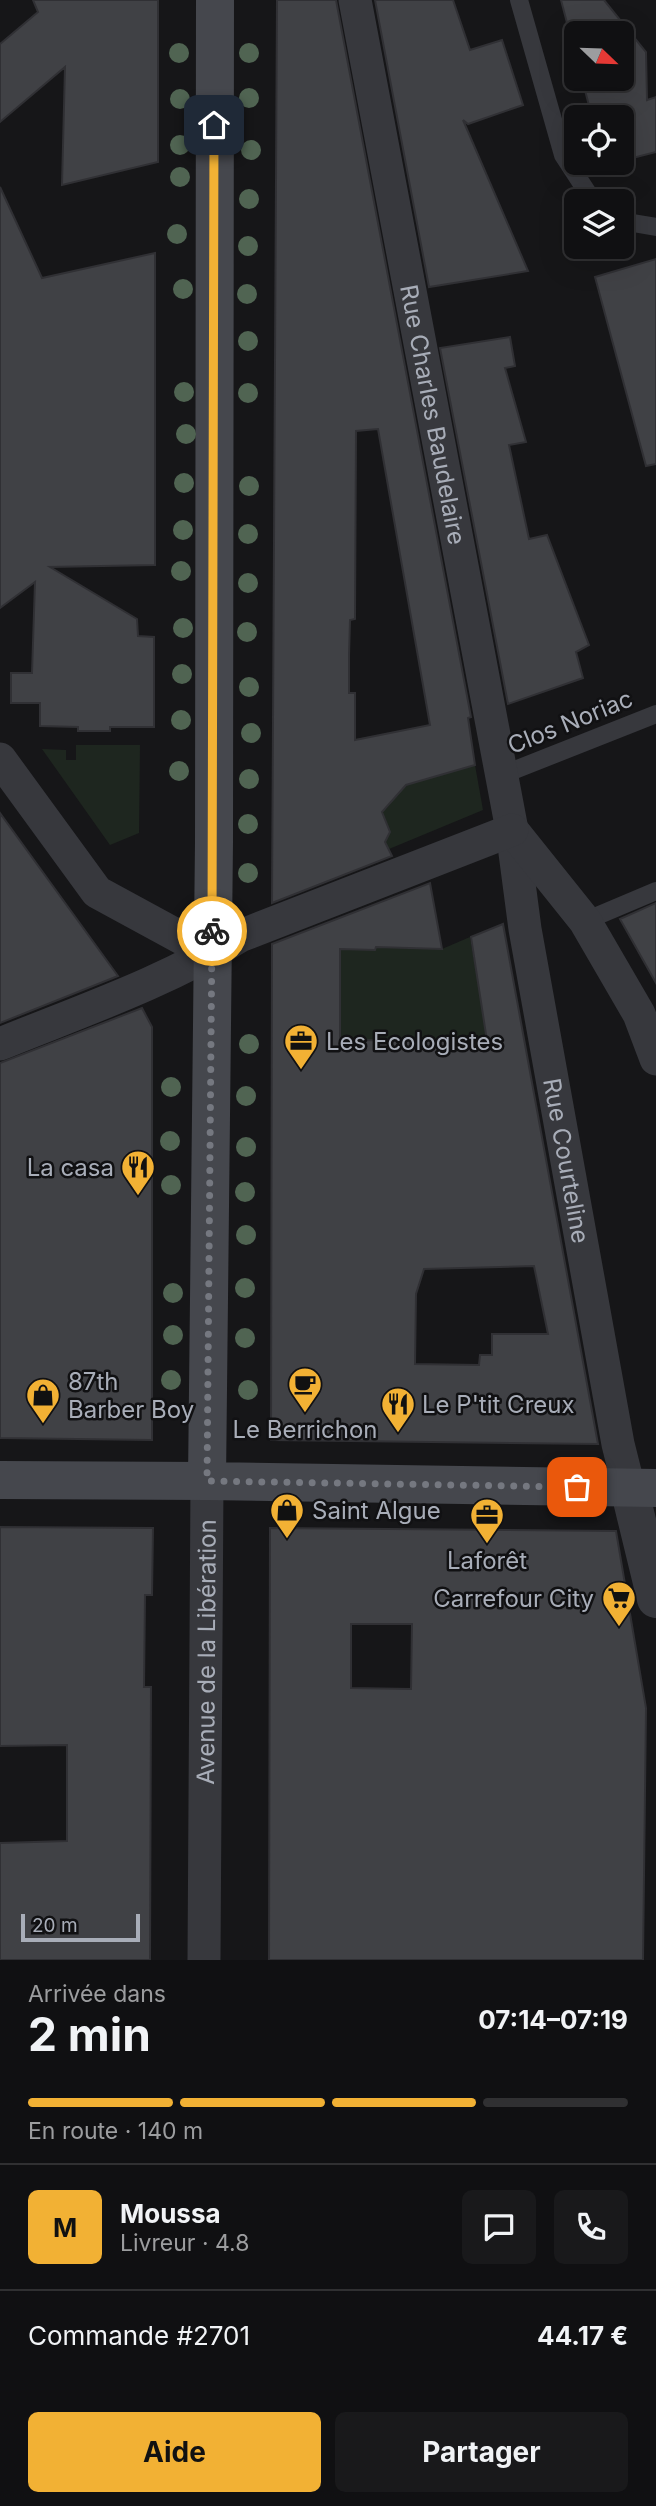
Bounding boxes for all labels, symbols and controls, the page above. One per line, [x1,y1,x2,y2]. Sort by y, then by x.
north arrow [564,21,634,91]
map controls [564,21,634,259]
pin [184,95,244,155]
button: locate [564,105,634,175]
icon: home [195,106,233,144]
button: layers [564,189,634,259]
street label: Rue Charles Baudelaire [395,282,472,547]
street label: Clos Noriac [503,684,637,760]
courier [177,896,247,966]
icon: bike [193,912,231,950]
office icon: Les Ecologistes [282,1022,320,1071]
place label: Les Ecologistes [326,1027,503,1056]
street label: Rue Courteline [538,1076,596,1246]
restaurant icon: La casa [119,1148,157,1197]
place label: La casa [27,1153,114,1182]
cafe icon: Le Berrichon [286,1365,324,1414]
place label: 87th Barber Boy [68,1367,194,1424]
shop icon: 87th Barber Boy [24,1376,62,1425]
restaurant icon: Le P'tit Creux [379,1385,417,1434]
place label: Le P'tit Creux [422,1390,575,1419]
place label: Le Berrichon [232,1415,378,1444]
pin [547,1457,607,1517]
icon: bag [558,1468,596,1506]
shop icon: Saint Algue [268,1491,306,1540]
place label: Saint Algue [312,1496,441,1525]
office icon: Laforêt [468,1496,506,1545]
street label: Avenue de la Libération [191,1519,221,1785]
place label: Laforêt [447,1546,527,1575]
supermarket icon: Carrefour City [600,1579,638,1628]
place label: Carrefour City [433,1584,594,1613]
scale bar [21,1911,140,1943]
text: 20 m [32,1914,78,1937]
text: Arrivée dans [28,1980,166,2008]
text: 07:14–07:19 [478,2004,628,2035]
text: 2 min [28,2006,151,2062]
text: En route · 140 m [28,2117,203,2145]
button: chat [462,2190,536,2264]
button: phone [554,2190,628,2264]
text: Moussa [120,2198,221,2229]
text: M [53,2212,77,2243]
text: Livreur · 4.8 [120,2229,249,2257]
text: Commande #2701 [28,2320,250,2351]
text: 44.17 € [537,2320,628,2351]
button: Aide [28,2412,321,2492]
button: Partager [335,2412,628,2492]

